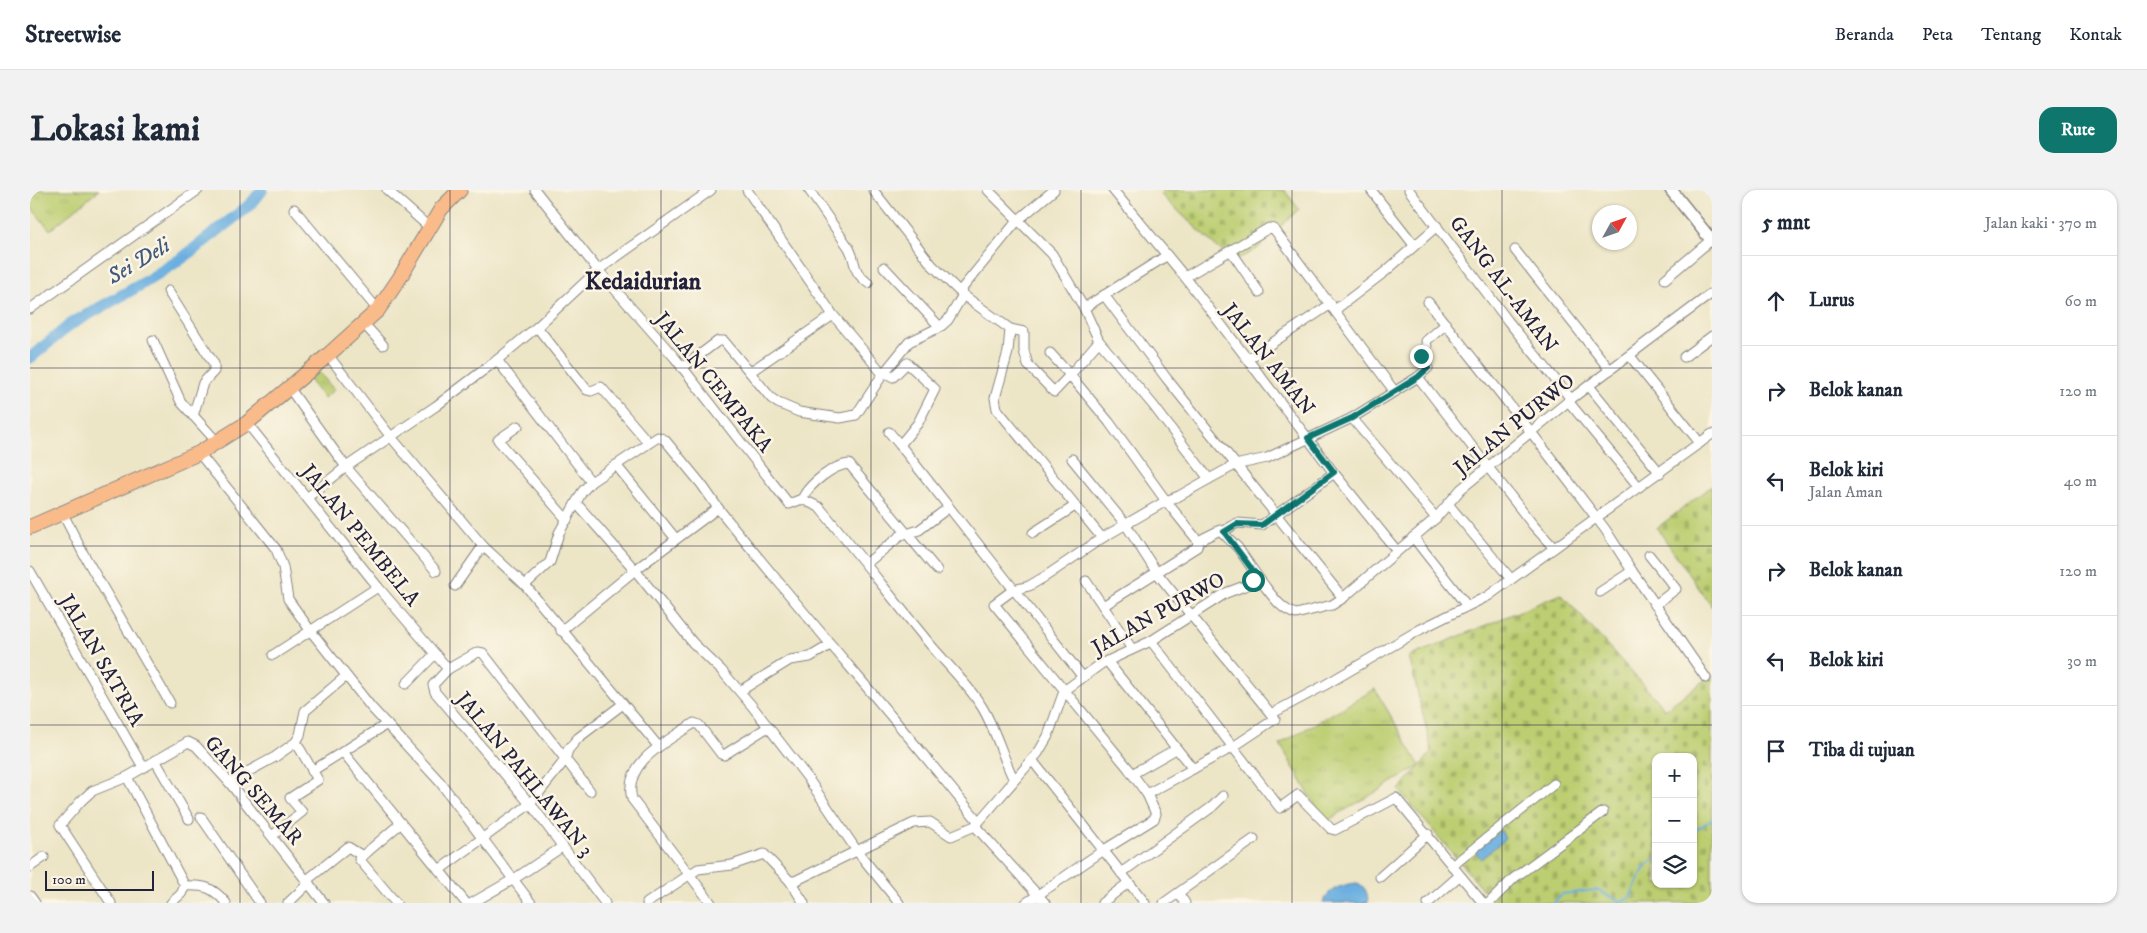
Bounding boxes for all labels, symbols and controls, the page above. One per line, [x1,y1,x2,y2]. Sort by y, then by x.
text: Streetwise [25,20,121,50]
text: Beranda [1835,24,1894,46]
text: Peta [1922,24,1953,46]
text: Tentang [1981,24,2041,46]
text: Kontak [2069,24,2122,46]
button: Rute [2039,107,2117,153]
text: Lokasi kami [30,108,200,152]
north arrow [1592,205,1637,250]
text: 5 mnt [1762,210,1810,236]
street label: GANG AL-AMAN [1443,211,1563,358]
text: Jalan kaki · 370 m [1985,213,2097,233]
water label: Sei Deli [102,231,176,291]
district label: Kedaidurian [585,267,702,297]
icon: ahead [1762,287,1790,315]
text: Lurus [1809,289,1854,312]
text: 60 m [2065,291,2097,311]
street label: JALAN AMAN [1215,297,1320,421]
street label: JALAN CEMPAKA [647,306,778,459]
route end [1410,345,1433,368]
street label: JALAN PURWO [1447,368,1580,483]
icon: right [1762,377,1790,405]
text: Belok kanan [1809,379,1903,402]
text: 120 m [2059,381,2097,401]
street label: JALAN PEMBELA [294,458,426,612]
text: Belok kiri [1809,459,1883,482]
icon: left [1762,467,1790,495]
text: 40 m [2064,471,2097,491]
text: Jalan Aman [1809,482,1883,502]
icon: right [1762,557,1790,585]
text: Belok kanan [1809,559,1903,582]
text: 120 m [2059,561,2097,581]
street label: JALAN PURWO [1086,567,1229,662]
route start [1242,569,1265,592]
street label: JALAN SATRIA [52,588,150,732]
icon: left [1762,647,1790,675]
text: Belok kiri [1809,649,1883,672]
text: 30 m [2067,651,2097,671]
street label: JALAN PAHLAWAN 3 [449,685,599,862]
street label: GANG SEMAR [199,731,308,851]
icon: arrive [1762,737,1790,765]
text: Tiba di tujuan [1809,739,1915,762]
map controls [1652,753,1697,888]
button: + [1652,753,1697,798]
button: − [1652,798,1697,843]
button: layers [1652,843,1697,888]
scale bar [45,868,154,891]
text: 100 m [52,871,86,889]

